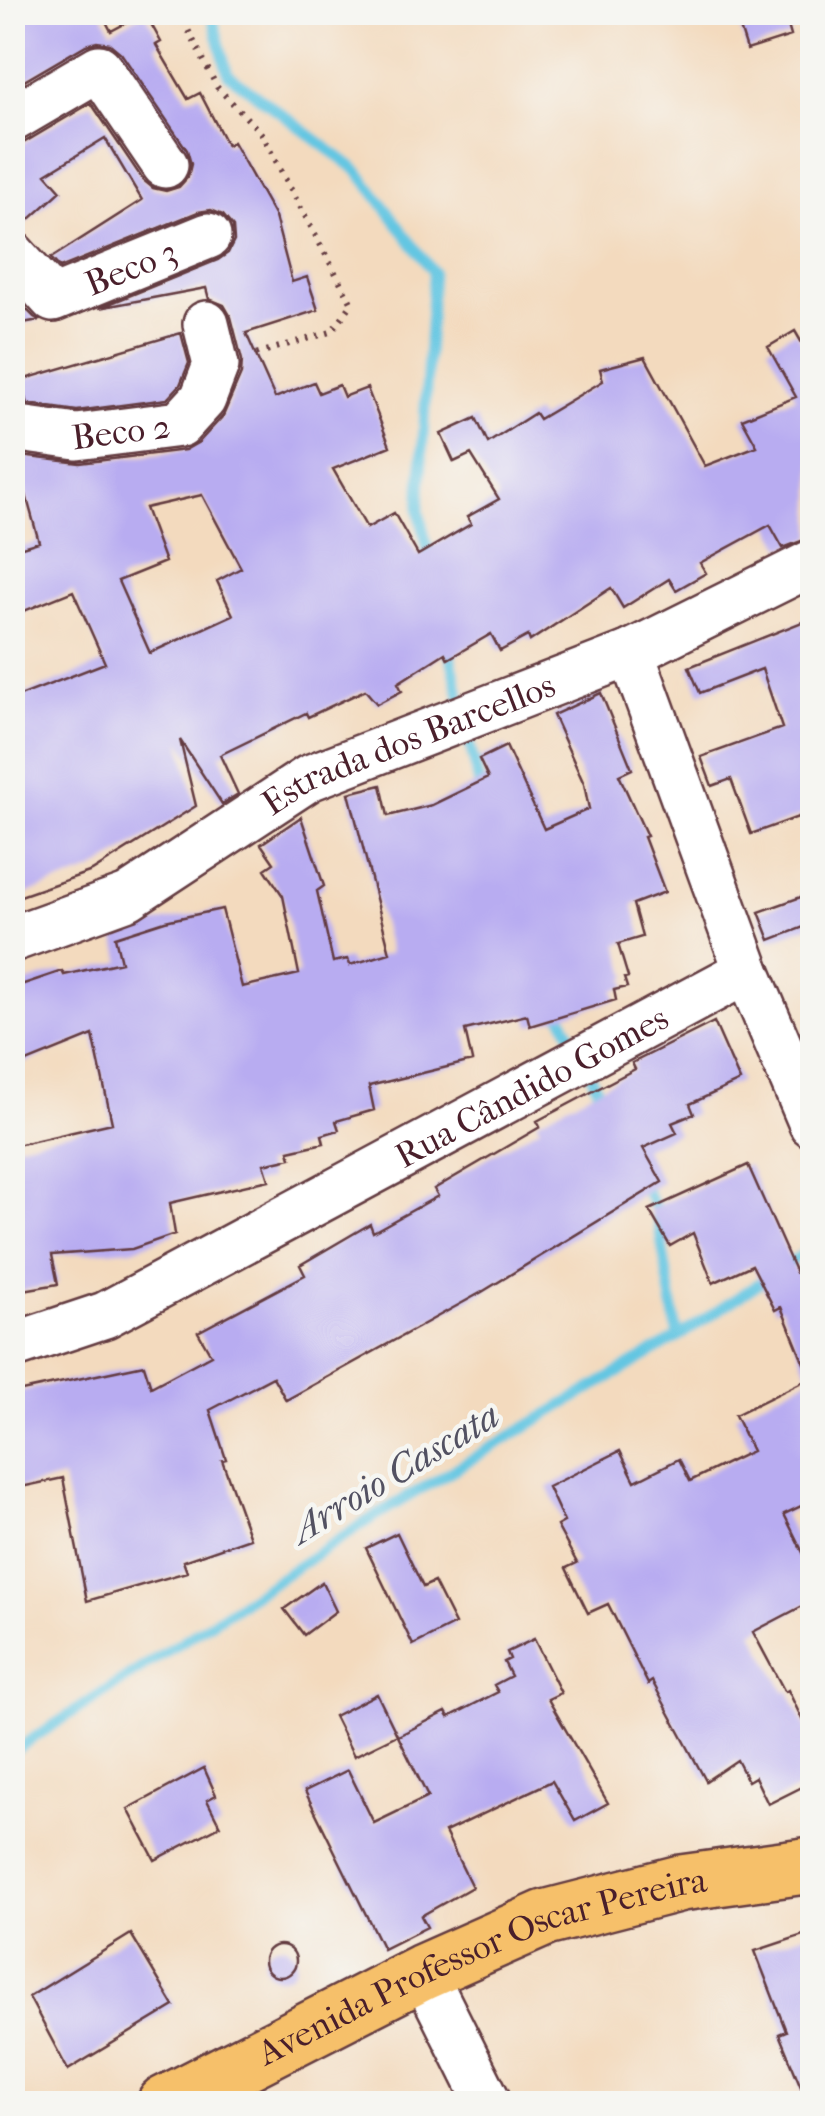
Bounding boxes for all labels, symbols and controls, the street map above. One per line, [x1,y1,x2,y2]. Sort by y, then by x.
street label: Beco 3 [79,231,183,305]
street label: Beco 2 [70,405,173,458]
street label: Estrada dos Barcellos [255,665,561,824]
street label: Rua Cândido Gomes [388,997,675,1177]
water label: Arroio Cascata [280,1393,507,1554]
street label: Avenida Professor Oscar Pereira [249,1860,710,2075]

